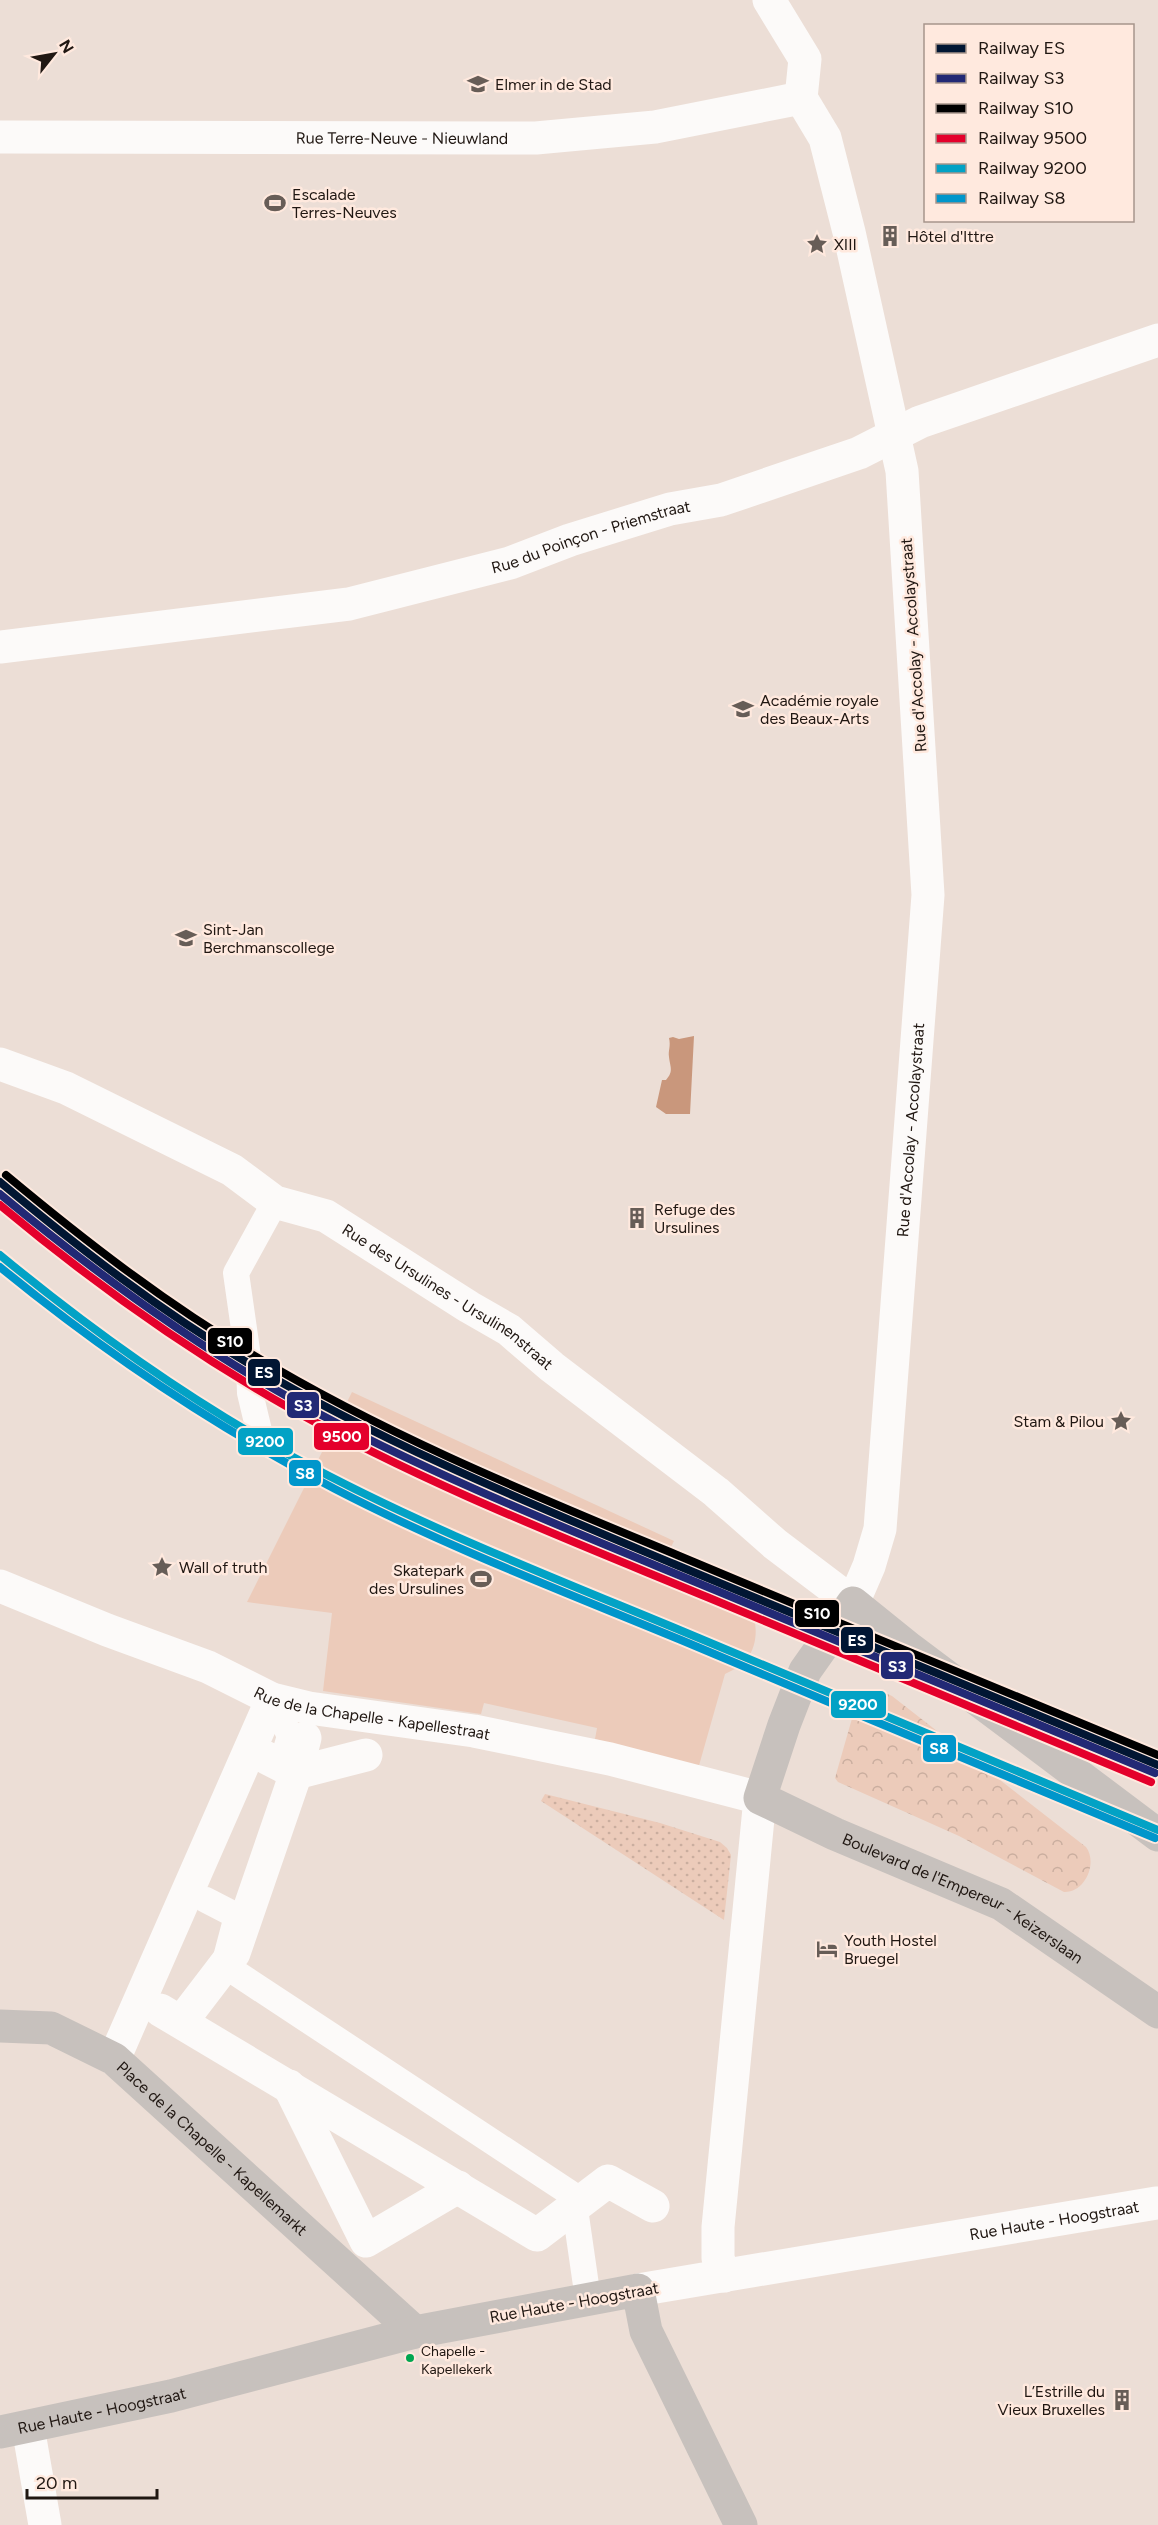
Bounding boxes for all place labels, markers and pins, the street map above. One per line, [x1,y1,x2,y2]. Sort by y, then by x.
school or university icon: Elmer in de Stad [466,72,490,96]
place label: Elmer in de Stad [495,75,612,94]
place label: Escalade Terres-Neuves [292,185,397,222]
sports icon: Escalade Terres-Neuves [263,191,287,215]
building icon: Hôtel d'Ittre [878,224,902,248]
place label: Hôtel d'Ittre [907,227,994,246]
place icon: XIII [805,232,829,256]
place label: XIII [834,235,857,254]
place label: Académie royale des Beaux-Arts [760,691,879,728]
school or university icon: Académie royale des Beaux-Arts [731,697,755,721]
place label: Sint-Jan Berchmanscollege [203,920,335,957]
school or university icon: Sint-Jan Berchmanscollege [174,926,198,950]
place label: Refuge des Ursulines [654,1200,735,1237]
building icon: Refuge des Ursulines [625,1206,649,1230]
place icon: Stam & Pilou [1109,1409,1133,1433]
place label: Stam & Pilou [1013,1412,1104,1431]
place icon: Wall of truth [150,1555,174,1579]
place label: Wall of truth [179,1558,267,1577]
place label: Skatepark des Ursulines [369,1561,464,1598]
sports icon: Skatepark des Ursulines [469,1567,493,1591]
place label: Youth Hostel Bruegel [844,1931,937,1968]
hotel icon: Youth Hostel Bruegel [815,1937,839,1961]
place label: Chapelle - Kapellekerk [421,2343,492,2378]
marker: Chapelle - Kapellekerk [404,2352,416,2364]
place label: L’Estrille du Vieux Bruxelles [997,2382,1105,2419]
building icon: L’Estrille du Vieux Bruxelles [1110,2388,1134,2412]

